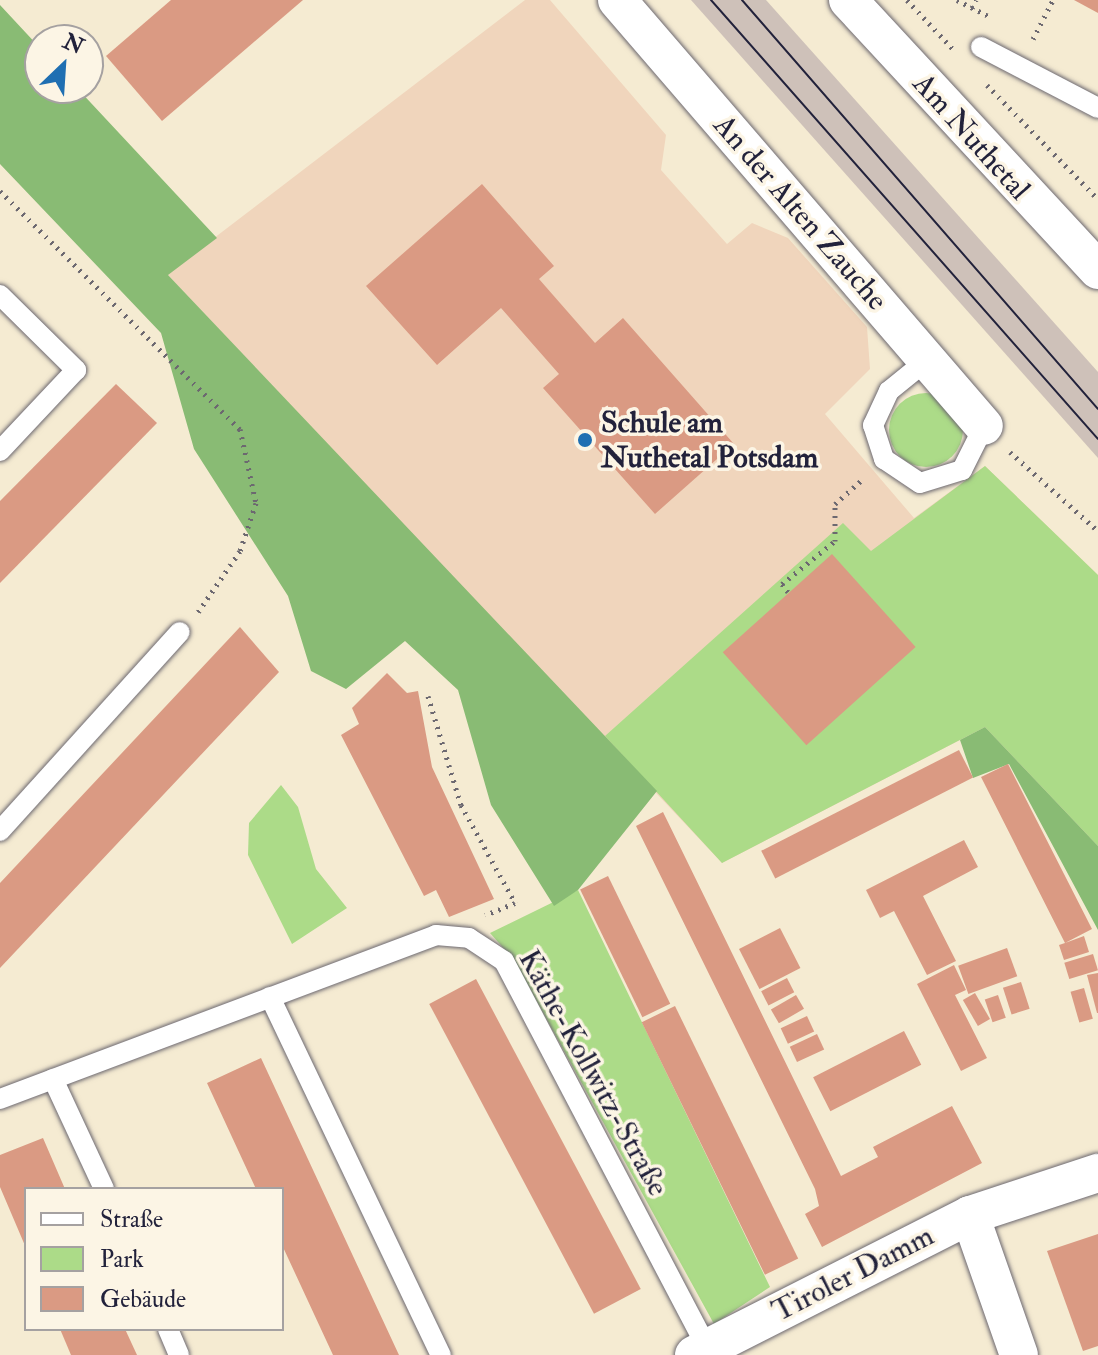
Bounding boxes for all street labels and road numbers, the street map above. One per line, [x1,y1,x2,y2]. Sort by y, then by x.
street label: Am Nuthetal [905,66,1037,208]
street label: An der Alten Zauche [705,108,895,318]
street label: Käthe-Kollwitz-Straße [510,944,676,1202]
street label: Tiroler Damm [766,1218,940,1330]

